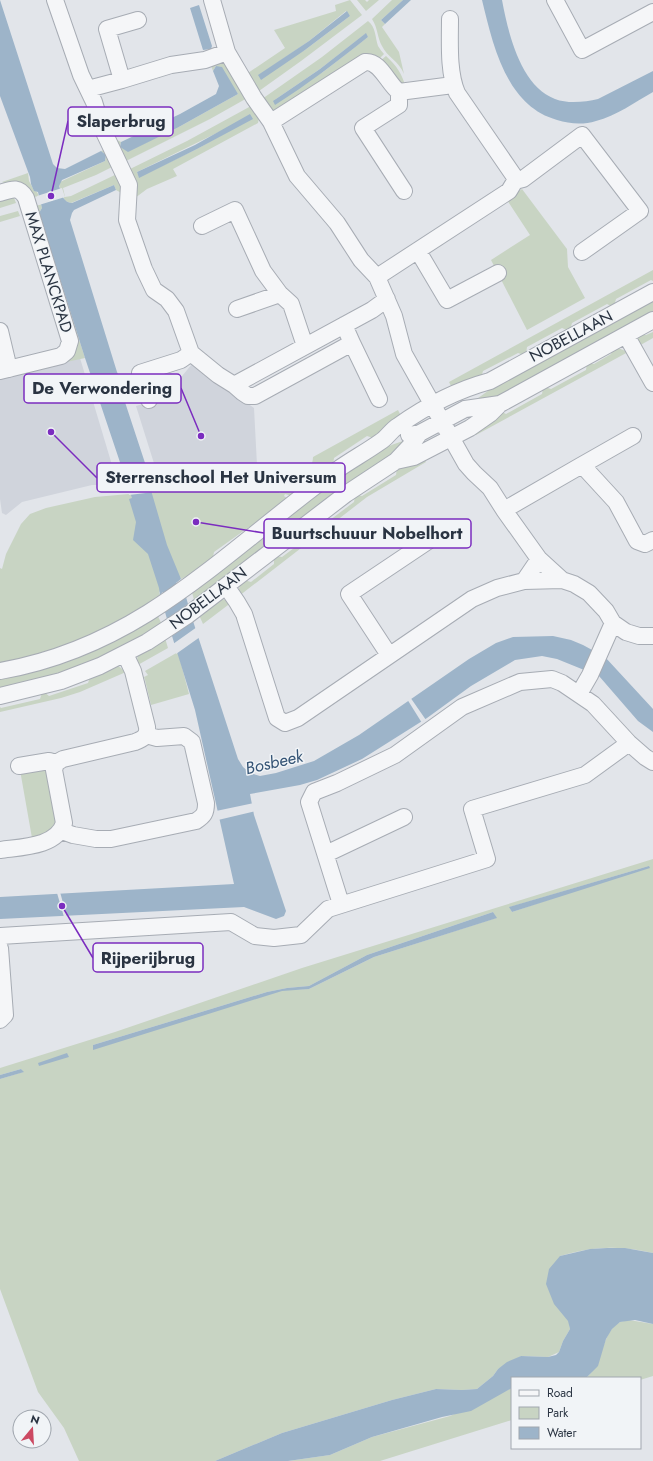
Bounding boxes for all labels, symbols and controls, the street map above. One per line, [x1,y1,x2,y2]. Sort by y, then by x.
callout: Slaperbrug [68,107,173,136]
text: Slaperbrug [76,109,166,133]
street label: MAX PLANCKPAD [20,209,78,336]
street label: NOBELLAAN [525,304,617,368]
callout: De Verwondering [24,374,181,403]
text: De Verwondering [32,376,172,400]
callout: Sterrenschool Het Universum [97,463,345,492]
text: Sterrenschool Het Universum [105,465,337,489]
callout: Buurtschuuur Nobelhort [264,519,471,548]
text: Buurtschuuur Nobelhort [272,521,463,545]
street label: NOBELLAAN [164,561,252,635]
water label: Bosbeek [243,744,306,780]
callout: Rijperijbrug [93,943,203,972]
text: Rijperijbrug [101,946,195,970]
legend [511,1377,641,1449]
text: Road [547,1384,573,1402]
text: Park [547,1404,569,1422]
north arrow [12,1409,52,1449]
text: N [28,1411,42,1428]
text: Water [547,1424,578,1442]

